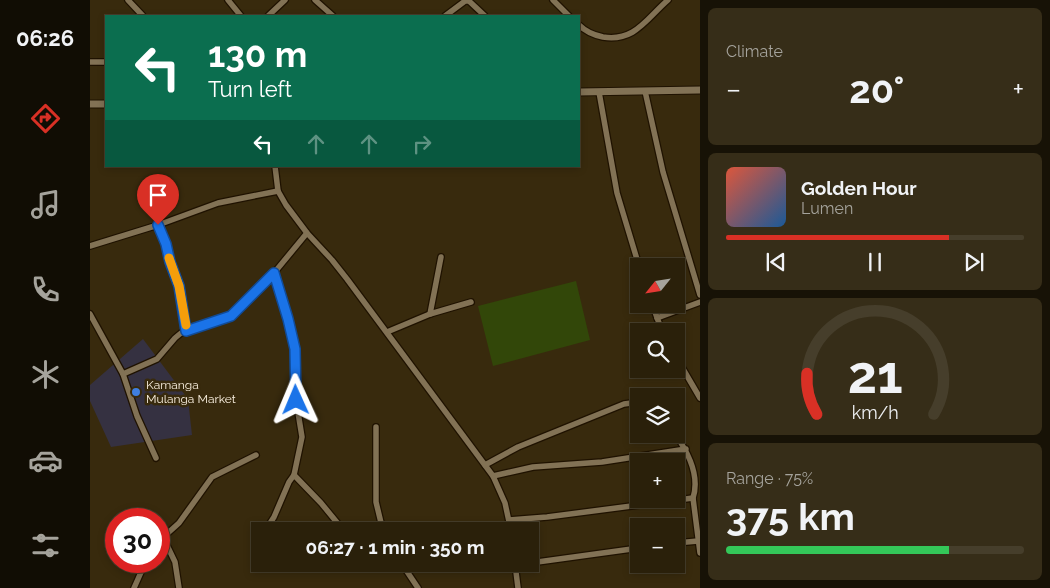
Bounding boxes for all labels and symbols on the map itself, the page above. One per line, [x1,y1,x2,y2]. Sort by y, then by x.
pin [137,174,179,225]
north arrow [630,258,685,312]
position arrow [269,373,321,425]
place label: Kamanga Mulanga Market [146,378,236,406]
marker: Kamanga Mulanga Market [130,386,142,398]
speed limit sign: 30 [105,508,170,573]

